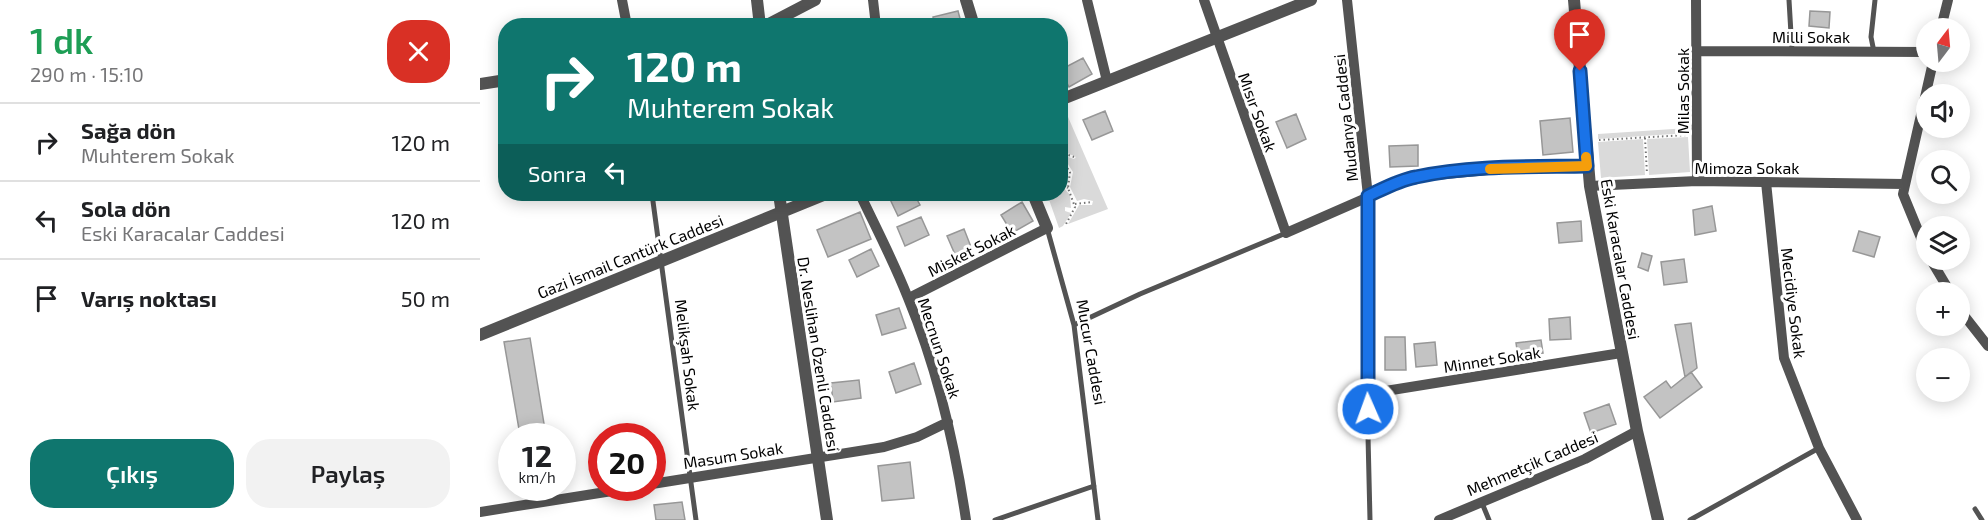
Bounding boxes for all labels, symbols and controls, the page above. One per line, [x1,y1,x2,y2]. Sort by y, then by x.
pin [1554,9,1605,71]
text: 1 dk [30,18,93,61]
icon: arrive [1563,18,1596,51]
north arrow [1916,18,1970,72]
map controls [1916,18,1970,402]
button: close [387,20,450,83]
street label: Milli Sokak [1772,27,1850,46]
text: 120 m [627,40,742,90]
icon: right [528,42,606,120]
street label: Milas Sokak [1673,48,1692,134]
street label: Mudanya Caddesi [1329,53,1361,183]
text: 290 m · 15:10 [30,62,144,86]
street label: Mısır Sokak [1235,70,1281,154]
button: sound [1916,84,1970,138]
text: Muhterem Sokak [627,91,834,123]
text: Sağa dön [81,117,176,143]
icon: right [30,126,63,159]
text: 120 m [391,129,450,155]
text: Muhterem Sokak [81,143,234,167]
button: search [1916,150,1970,204]
icon: left [599,156,632,189]
street label: Mimoza Sokak [1695,158,1799,177]
text: Sonra [528,160,587,186]
street label: Eski Karacalar Caddesi [1597,177,1645,341]
text: Sola dön [81,195,171,221]
icon: left [30,204,63,237]
text: 120 m [391,207,450,233]
street label: Gazi İsmail Cantürk Caddesi [534,210,726,302]
button: layers [1916,216,1970,270]
street label: Misket Sokak [924,220,1018,280]
text: Eski Karacalar Caddesi [81,221,285,245]
street label: Mecidiye Sokak [1778,247,1810,359]
street label: Dr. Neslihan Özenli Caddesi [794,255,844,453]
icon: arrive [30,282,63,315]
button: + [1916,282,1970,336]
text: Varış noktası [81,285,217,311]
text: 50 m [401,285,450,311]
street label: Mecnun Sokak [915,295,965,401]
street label: Melikşah Sokak [671,298,704,412]
street label: Mucur Caddesi [1073,298,1111,406]
street label: Minnet Sokak [1442,342,1542,376]
button: − [1916,348,1970,402]
position arrow [1336,377,1400,441]
speed limit sign: 20 [588,423,666,501]
street label: Mehmetçik Caddesi [1463,427,1601,500]
text: 12 [522,437,552,473]
street label: Masum Sokak [682,438,784,472]
button: Çıkış [30,439,234,508]
button: Paylaş [246,439,450,508]
text: km/h [518,468,556,486]

